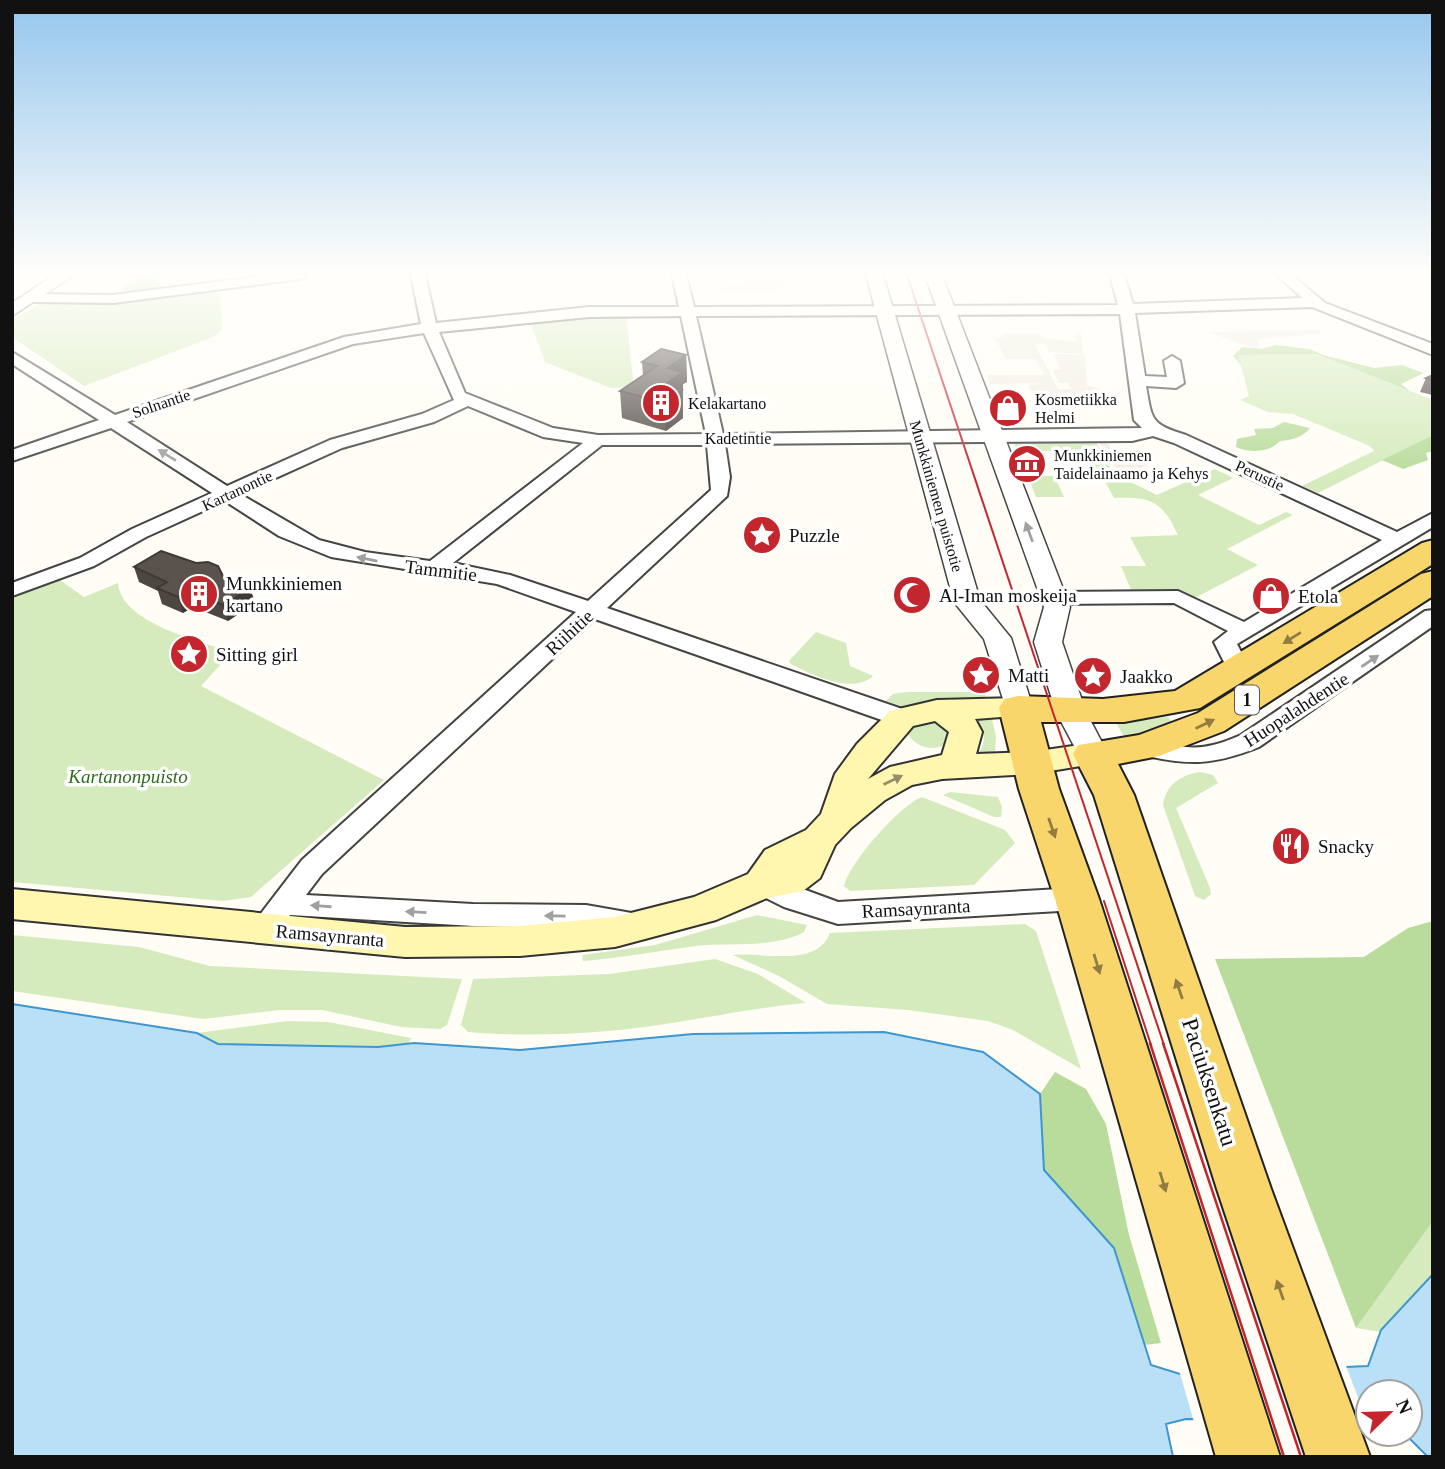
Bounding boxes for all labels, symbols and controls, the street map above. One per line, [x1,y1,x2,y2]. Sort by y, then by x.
building icon: Kelakartano [640,382,682,424]
street label: Solnantie [130,386,193,421]
shop icon: Kosmetiikka Helmi [987,387,1029,429]
place label: Kosmetiikka Helmi [1035,391,1117,426]
place label: Kelakartano [688,395,766,412]
street label: Munkkiniemen puistotie [906,418,966,574]
street label: Kadetintie [705,430,771,447]
museum icon: Munkkiniemen Taidelainaamo ja Kehys [1006,443,1048,485]
place label: Munkkiniemen Taidelainaamo ja Kehys [1054,447,1208,483]
one-way arrow [157,449,176,462]
street label: Perustie [1233,457,1287,494]
street label: Kartanontie [199,467,275,514]
place icon: Puzzle [741,514,783,556]
one-way arrow [1024,522,1035,543]
place label: Puzzle [789,525,840,546]
one-way arrow [356,554,378,565]
street label: Tammitie [404,556,478,585]
building icon: Munkkiniemen kartano [178,573,220,615]
place label: Munkkiniemen kartano [226,573,343,616]
mosque icon: Al-Iman moskeija [891,574,933,616]
shop icon: Etola [1250,575,1292,617]
place label: Al-Iman moskeija [939,585,1077,606]
place label: Etola [1298,586,1339,607]
street label: Riihitie [541,605,597,659]
one-way arrow [1282,632,1301,644]
place icon: Sitting girl [168,633,210,675]
place label: Sitting girl [216,644,298,665]
place icon: Matti [960,654,1002,696]
place icon: Jaakko [1072,655,1114,697]
one-way arrow [1360,655,1379,668]
place label: Matti [1008,665,1049,686]
place label: Jaakko [1120,666,1173,687]
street label: Huopalahdentie [1240,668,1352,751]
road number: 1 [1235,686,1259,714]
one-way arrow [1195,718,1215,730]
park label: Kartanonpuisto [67,766,188,787]
one-way arrow [883,774,903,785]
one-way arrow [1047,818,1058,839]
restaurant icon: Snacky [1270,825,1312,867]
place label: Snacky [1318,836,1374,857]
street label: Ramsaynranta [861,895,971,922]
one-way arrow [309,900,331,911]
one-way arrow [404,906,426,917]
one-way arrow [544,910,566,922]
street label: Ramsaynranta [275,920,386,951]
one-way arrow [1092,954,1102,975]
one-way arrow [1173,978,1184,999]
street label: Paciuksenkatu [1177,1015,1242,1150]
one-way arrow [1158,1172,1169,1193]
one-way arrow [1274,1279,1285,1300]
north arrow [1354,1378,1424,1448]
text: N [1392,1396,1417,1417]

